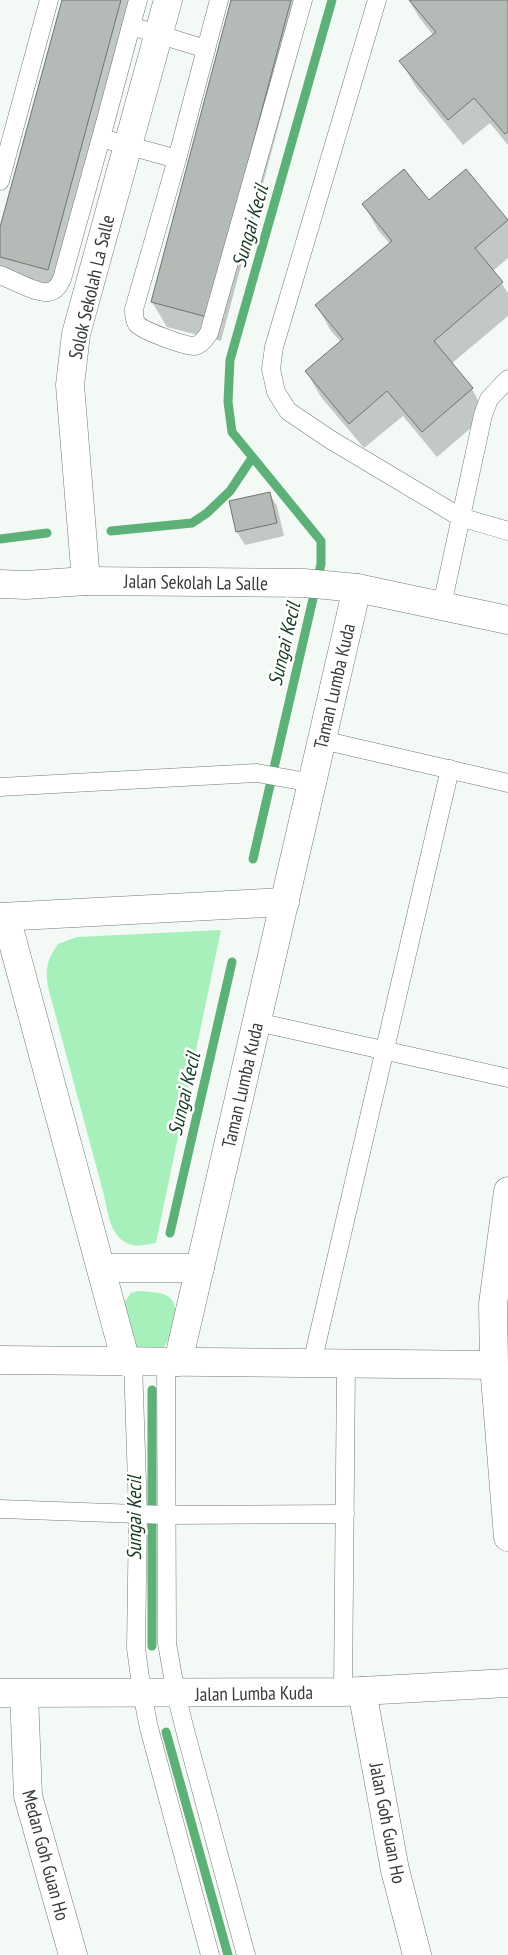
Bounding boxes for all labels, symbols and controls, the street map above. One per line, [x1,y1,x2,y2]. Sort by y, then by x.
water label: Sungai Kecil [226,180,275,270]
street label: Solok Sekolah La Salle [63,212,119,362]
street label: Jalan Sekolah La Salle [123,569,268,595]
water label: Sungai Kecil [262,598,307,688]
street label: Taman Lumba Kuda [308,621,360,751]
street label: Taman Lumba Kuda [216,1020,268,1150]
water label: Sungai Kecil [162,1048,207,1138]
water label: Sungai Kecil [121,1473,147,1560]
street label: Jalan Lumba Kuda [194,1680,313,1706]
street label: Jalan Goh Guan Ho [364,1760,411,1885]
street label: Medan Goh Guan Ho [17,1787,75,1923]

